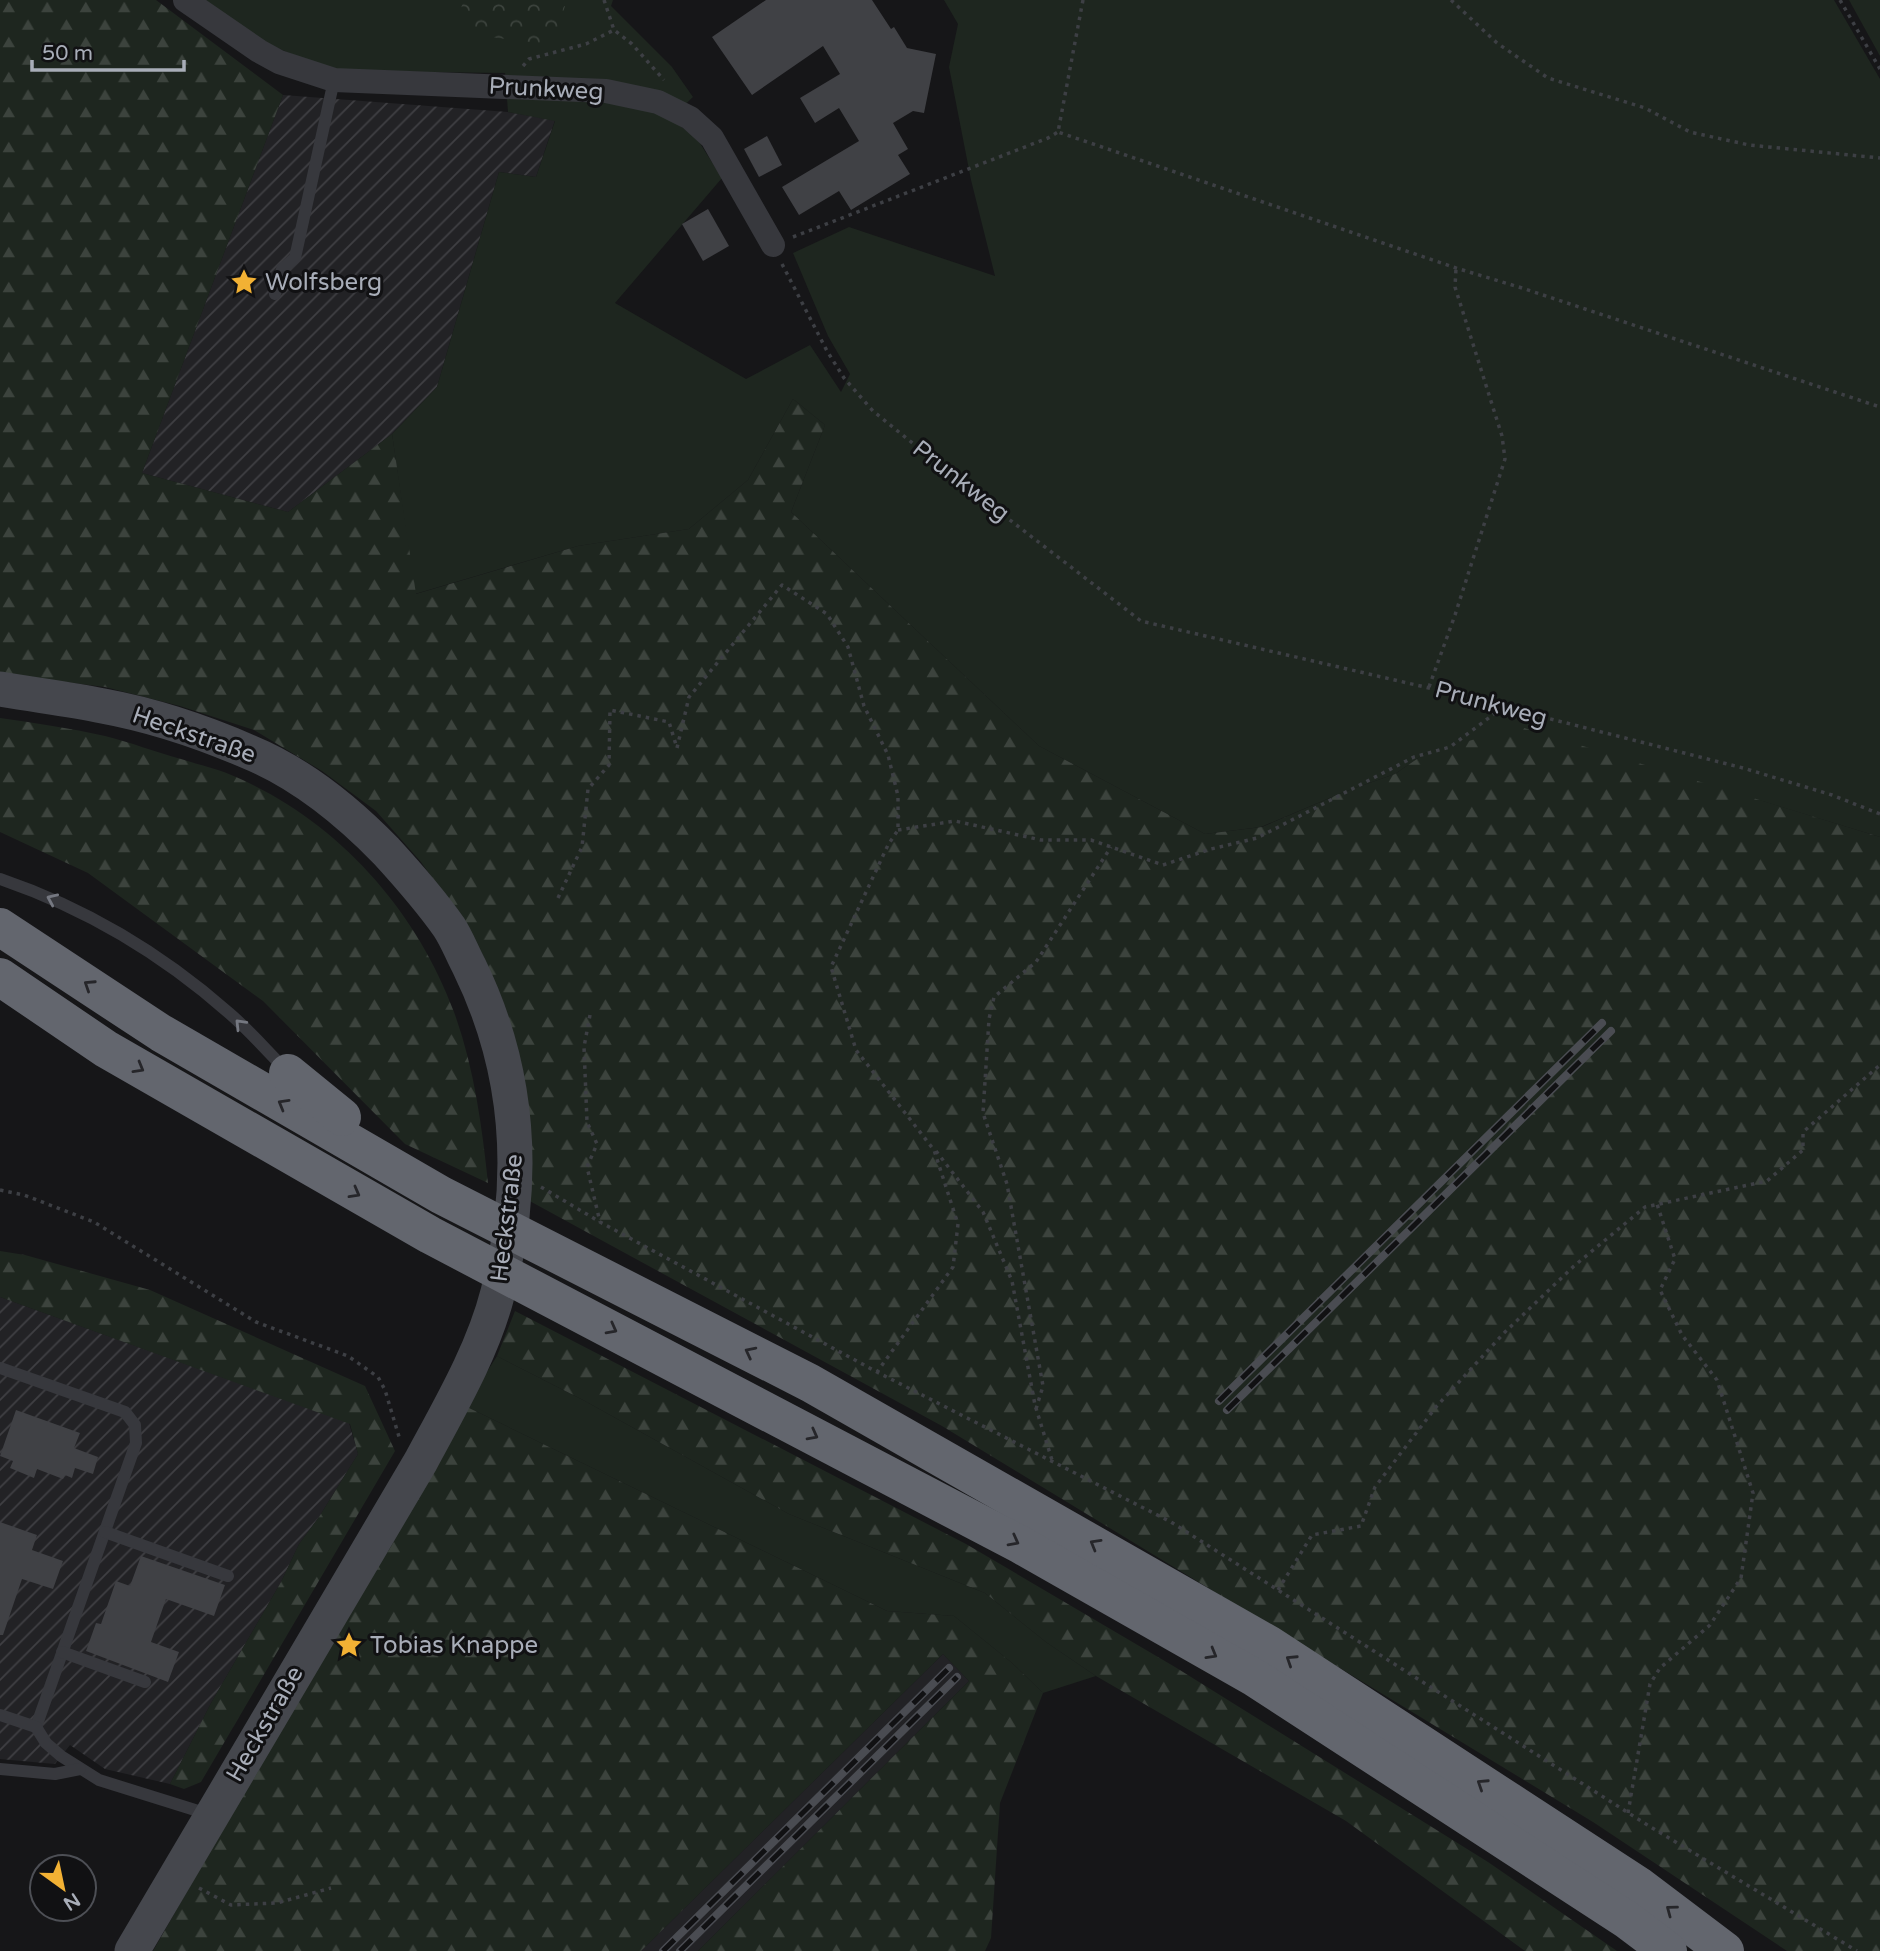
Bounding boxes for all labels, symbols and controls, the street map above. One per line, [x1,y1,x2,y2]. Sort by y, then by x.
scale bar [32,28,184,72]
text: 50 m [42,41,93,66]
street label: Prunkweg [488,72,604,106]
place icon: Wolfsberg [229,267,259,297]
place label: Wolfsberg [265,268,382,297]
street label: Prunkweg [907,434,1015,528]
street label: Prunkweg [1432,675,1550,733]
street label: Heckstraße [128,700,260,770]
one-way arrow [47,893,59,907]
one-way arrow [84,981,97,994]
one-way arrow [236,1019,249,1032]
one-way arrow [131,1060,144,1073]
one-way arrow [278,1099,290,1112]
street label: Heckstraße [485,1152,529,1284]
one-way arrow [347,1185,360,1198]
one-way arrow [604,1321,617,1335]
one-way arrow [745,1347,757,1361]
one-way arrow [806,1427,818,1441]
one-way arrow [1007,1533,1019,1546]
one-way arrow [1089,1540,1102,1553]
place icon: Tobias Knappe [334,1630,364,1660]
place label: Tobias Knappe [370,1631,538,1660]
one-way arrow [1205,1646,1217,1659]
one-way arrow [1286,1655,1299,1668]
street label: Heckstraße [220,1661,310,1787]
one-way arrow [1476,1779,1489,1792]
north arrow [28,1853,98,1923]
text: N [59,1888,84,1915]
one-way arrow [1666,1906,1679,1918]

